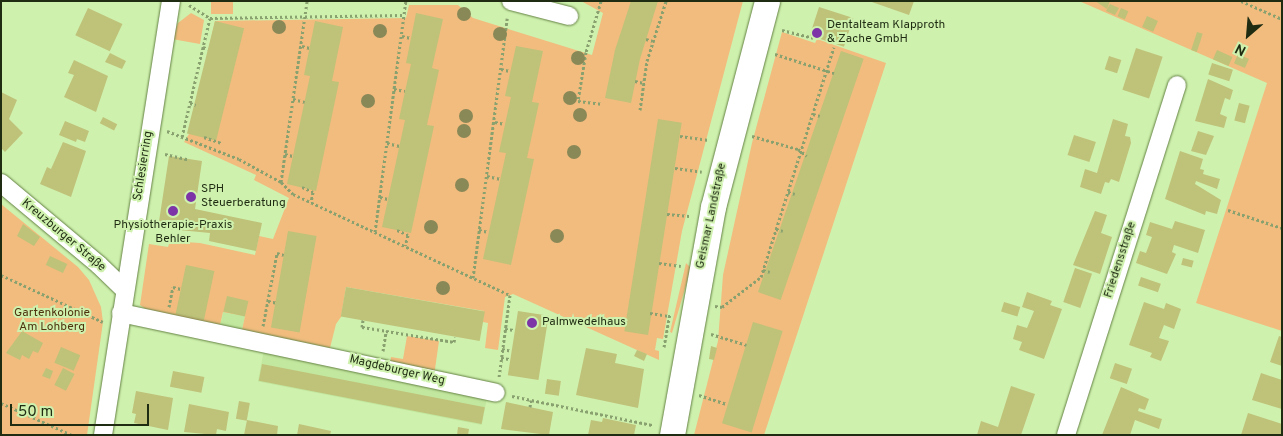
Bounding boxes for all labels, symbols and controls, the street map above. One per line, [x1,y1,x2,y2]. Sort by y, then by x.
north arrow [1223,10,1273,60]
place label: Dentalteam Klapproth & Zache GmbH [827,19,945,47]
marker: Dentalteam Klapproth & Zache GmbH [811,27,823,39]
text: N [1233,39,1249,59]
street label: Schlesierring [131,130,157,202]
street label: Geismar Landstraße [694,162,730,270]
place label: SPH Steuerberatung [201,183,286,211]
marker: SPH Steuerberatung [185,191,197,203]
street label: Kreuzburger Straße [18,197,108,275]
marker: Physiotherapie-Praxis Behler [167,205,179,217]
place label: Physiotherapie-Praxis Behler [114,219,232,247]
street label: Friedensstraße [1102,220,1140,300]
park label: Gartenkolonie Am Lohberg [14,307,90,335]
place label: Palmwedelhaus [542,316,626,330]
marker: Palmwedelhaus [526,317,538,329]
street label: Magdeburger Weg [348,353,446,389]
scale bar [12,394,151,426]
text: 50 m [18,403,53,422]

